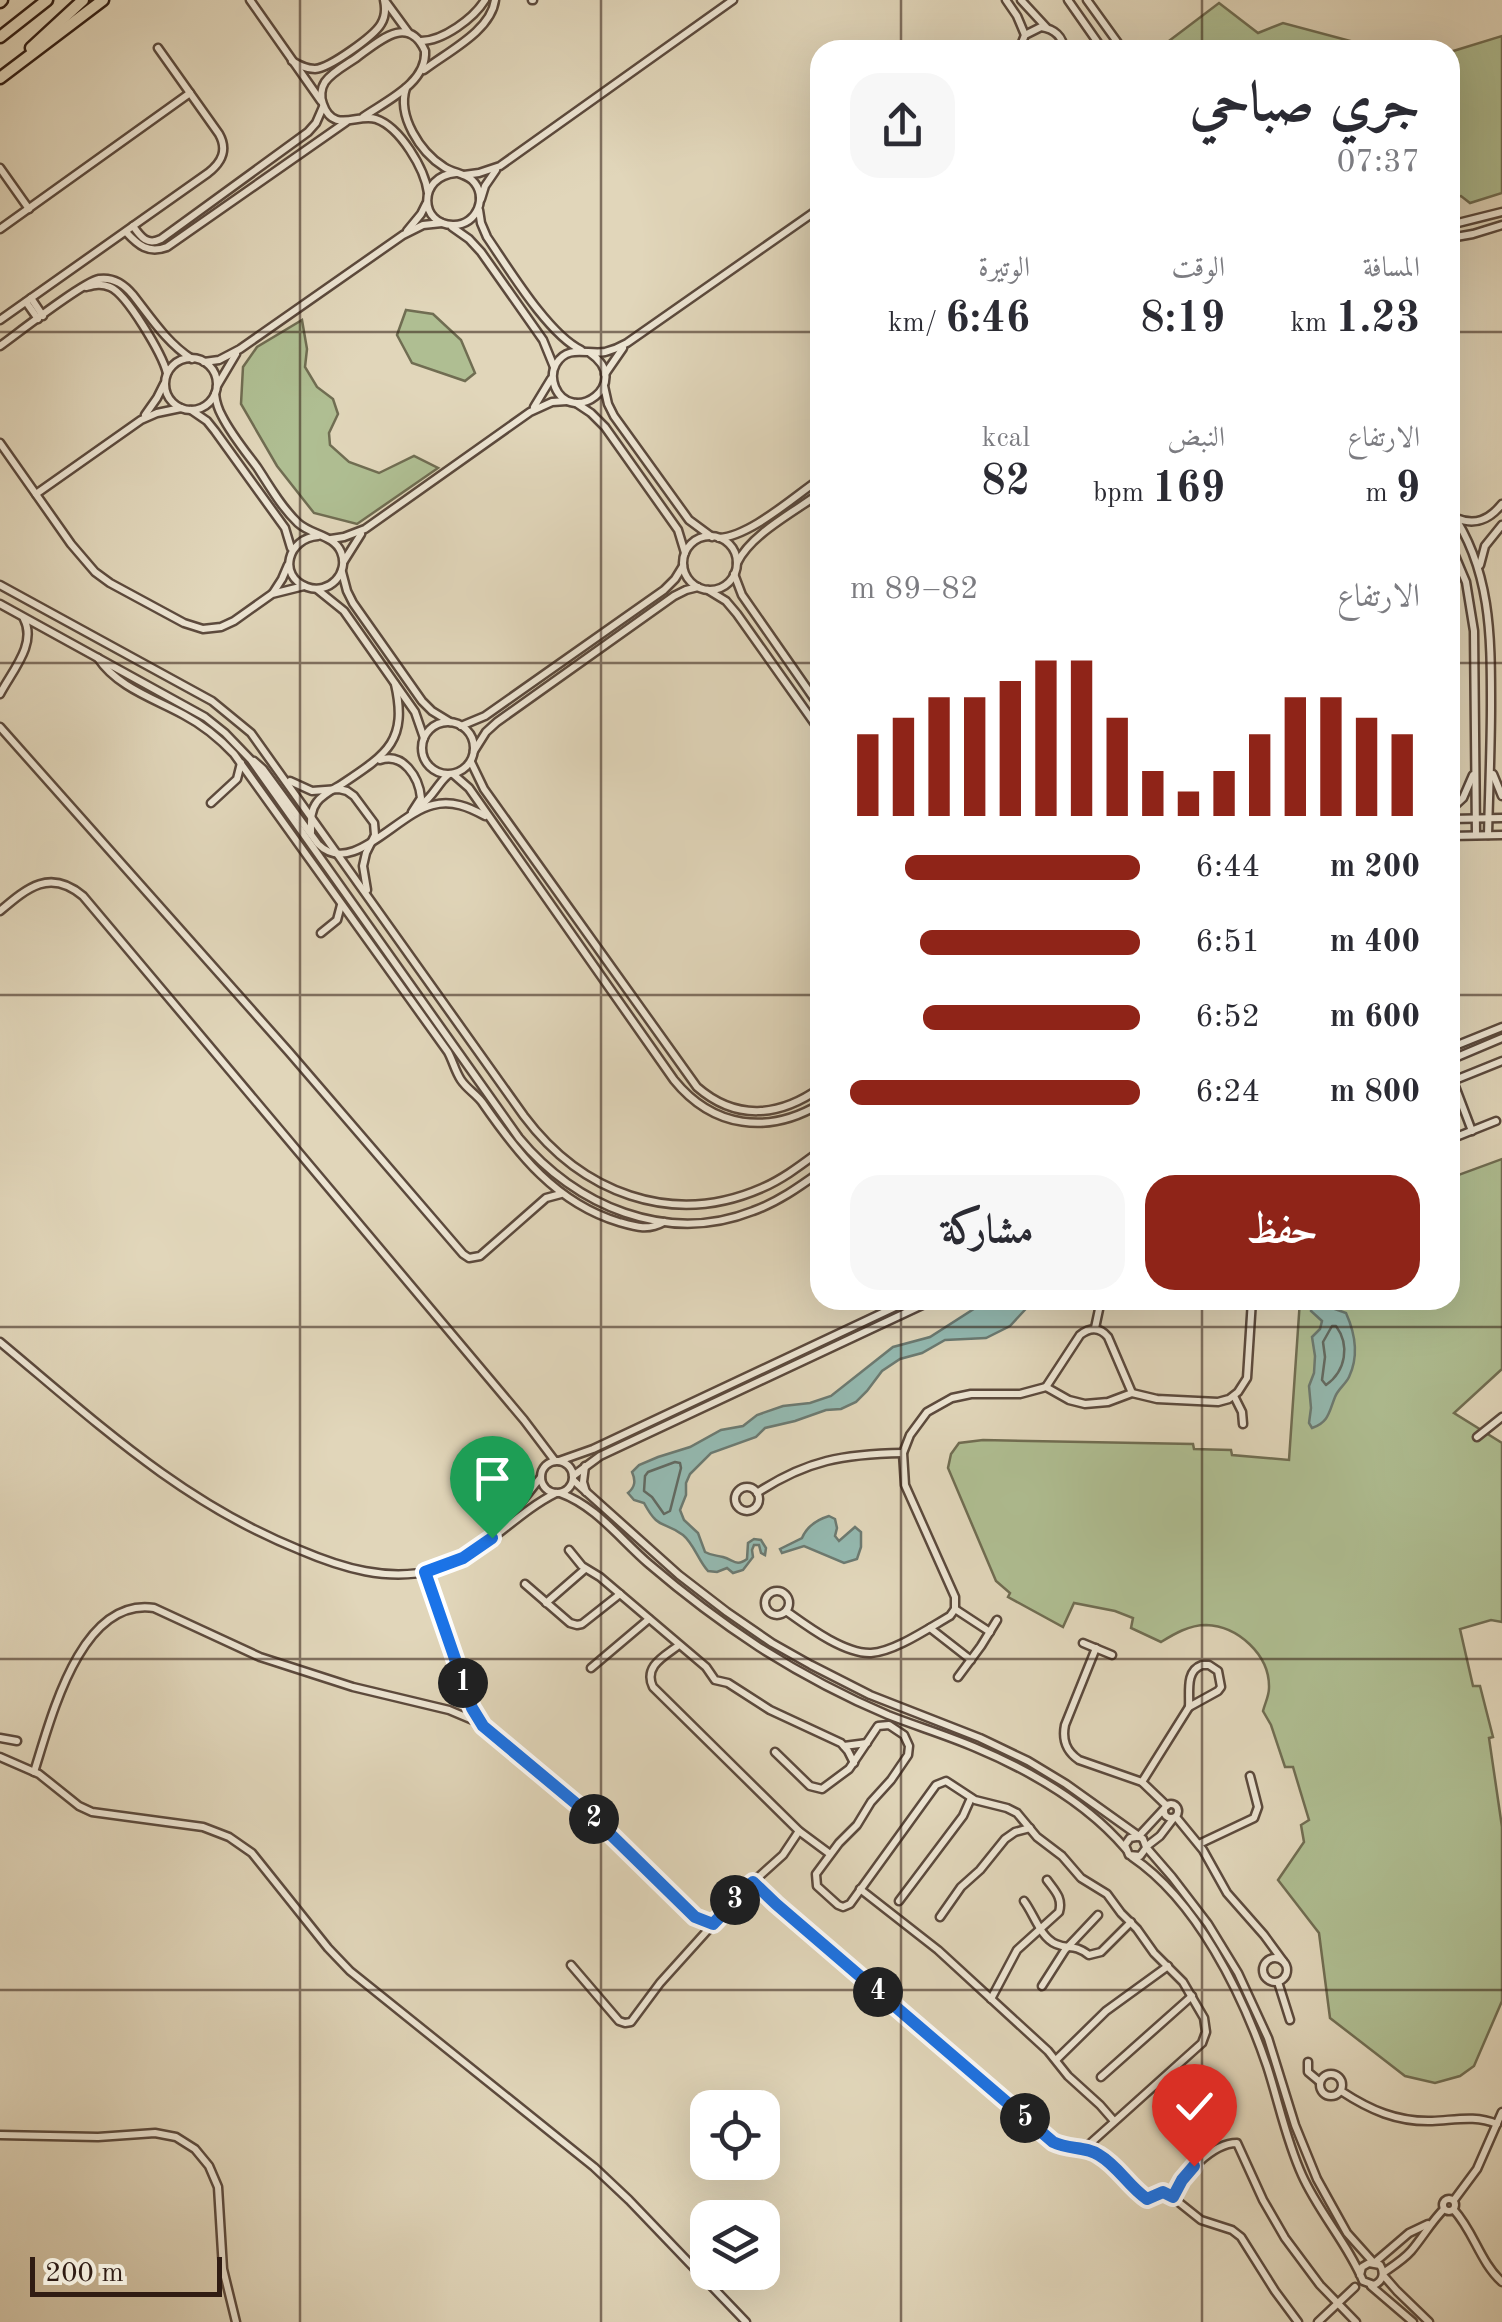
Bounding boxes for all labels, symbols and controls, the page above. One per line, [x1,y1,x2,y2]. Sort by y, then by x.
button: share [850,73,955,178]
text: جري صباحي [1190,78,1420,133]
text: 07:37 [1337,147,1420,179]
text: الوتيرة [978,255,1030,283]
text: الوقت [1171,255,1225,283]
text: المسافة [1363,255,1420,283]
text: 6:46 [945,299,1030,341]
text: 8:19 [1140,299,1225,341]
text: 1.23 [1335,299,1420,341]
text: /km [888,310,945,338]
text: km [1291,310,1335,338]
text: kcal [982,425,1030,453]
text: النبض [1167,425,1225,453]
text: الارتفاع [1347,425,1420,453]
text: 82 [981,462,1030,504]
text: 169 [1152,469,1225,511]
text: 9 [1396,469,1420,511]
text: bpm [1093,480,1152,508]
text: m [1366,480,1396,508]
text: 82–89 m [850,574,978,606]
text: الارتفاع [1337,582,1420,614]
text: 6:44 [1195,852,1260,884]
text: 200 m [1330,852,1420,884]
text: 6:51 [1195,927,1260,959]
text: 400 m [1330,927,1420,959]
text: 6:52 [1195,1002,1260,1034]
text: 600 m [1330,1002,1420,1034]
text: 6:24 [1195,1077,1260,1109]
text: 800 m [1330,1077,1420,1109]
button: مشاركة [850,1175,1125,1290]
button: حفظ [1145,1175,1420,1290]
pin [450,1436,535,1539]
icon: arrive [465,1451,520,1506]
pin: 1 [438,1658,488,1708]
text: 1 [455,1669,471,1697]
pin: 2 [569,1794,619,1844]
text: 2 [586,1805,602,1833]
pin: 3 [710,1875,760,1925]
text: 3 [727,1886,743,1914]
pin: 4 [853,1967,903,2017]
text: 4 [870,1978,886,2006]
pin [1152,2064,1237,2167]
icon: check [1167,2079,1222,2134]
map controls [690,2090,780,2290]
button: locate [690,2090,780,2180]
pin: 5 [1000,2093,1050,2143]
text: 5 [1017,2104,1033,2132]
button: layers [690,2200,780,2290]
scale bar [30,2252,222,2296]
text: 200 m [45,2260,124,2288]

